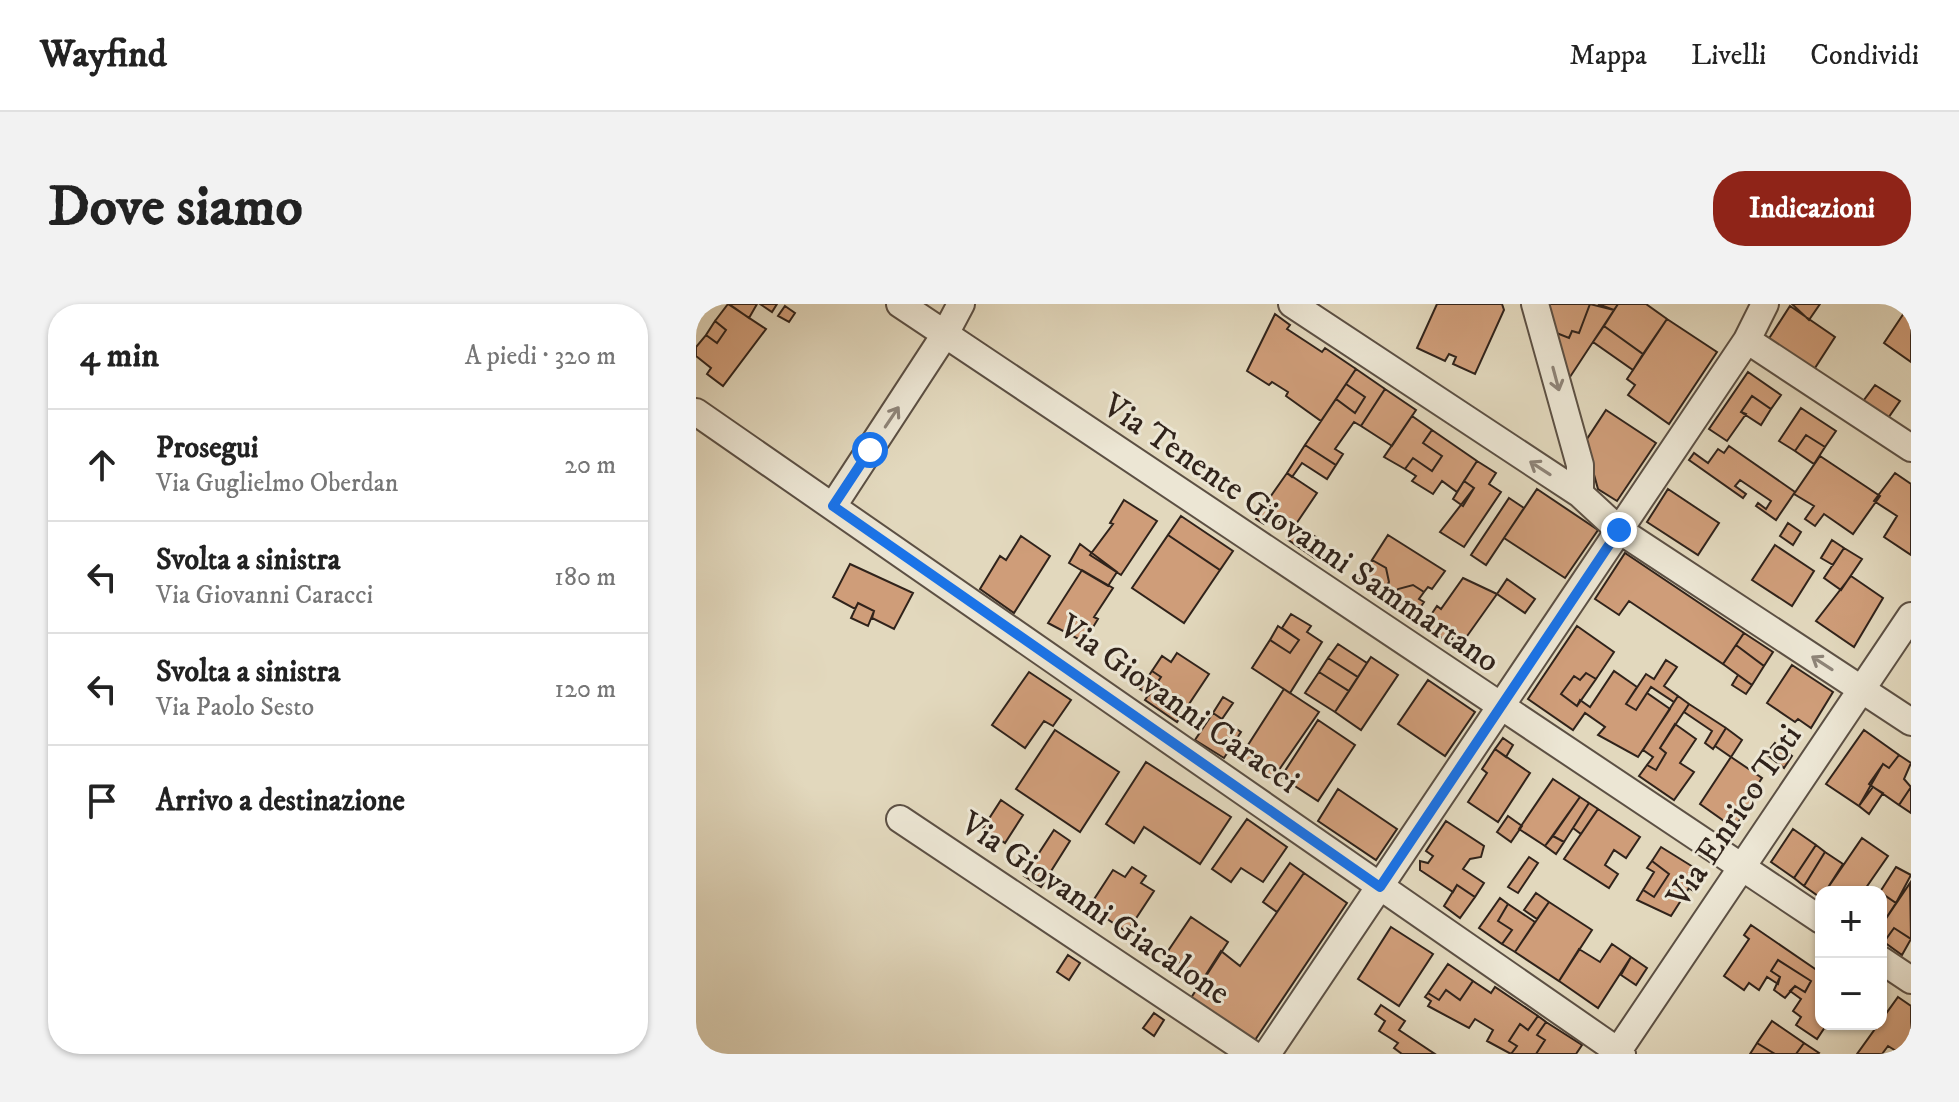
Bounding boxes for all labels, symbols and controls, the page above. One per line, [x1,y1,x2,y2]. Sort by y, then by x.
text: Wayfind [40,31,167,79]
text: Mappa [1570,38,1647,73]
text: Livelli [1691,38,1766,73]
text: Condividi [1810,38,1919,73]
button: Indicazioni [1713,171,1911,246]
text: Dove siamo [48,173,303,243]
text: 4 min [80,335,159,377]
text: A piedi · 320 m [465,340,616,373]
one-way arrow [1549,366,1564,392]
street label: Via Tenente Giovanni Sammartano [1094,384,1507,682]
one-way arrow [884,407,900,429]
text: Prosegui [156,430,258,467]
route start [852,432,888,468]
icon: ahead [80,443,124,487]
text: 20 m [564,449,616,482]
one-way arrow [1530,459,1552,476]
text: Via Guglielmo Oberdan [156,467,398,500]
route end [1601,512,1637,548]
text: Svolta a sinistra [156,542,341,579]
icon: left [80,555,124,599]
text: 180 m [554,561,616,594]
text: Via Giovanni Caracci [156,579,373,612]
street label: Via Giovanni Caracci [1050,605,1307,803]
text: Svolta a sinistra [156,654,341,691]
one-way arrow [1812,655,1834,672]
icon: left [80,667,124,711]
text: 120 m [555,673,616,706]
text: Via Paolo Sesto [156,691,314,724]
street label: Via Enrico Toti [1657,717,1811,916]
icon: arrive [80,779,124,823]
text: Arrivo a destinazione [156,783,405,820]
street label: Via Giovanni Giacalone [951,802,1238,1014]
map controls [1815,886,1887,1030]
button: + [1815,886,1887,958]
button: − [1815,958,1887,1030]

